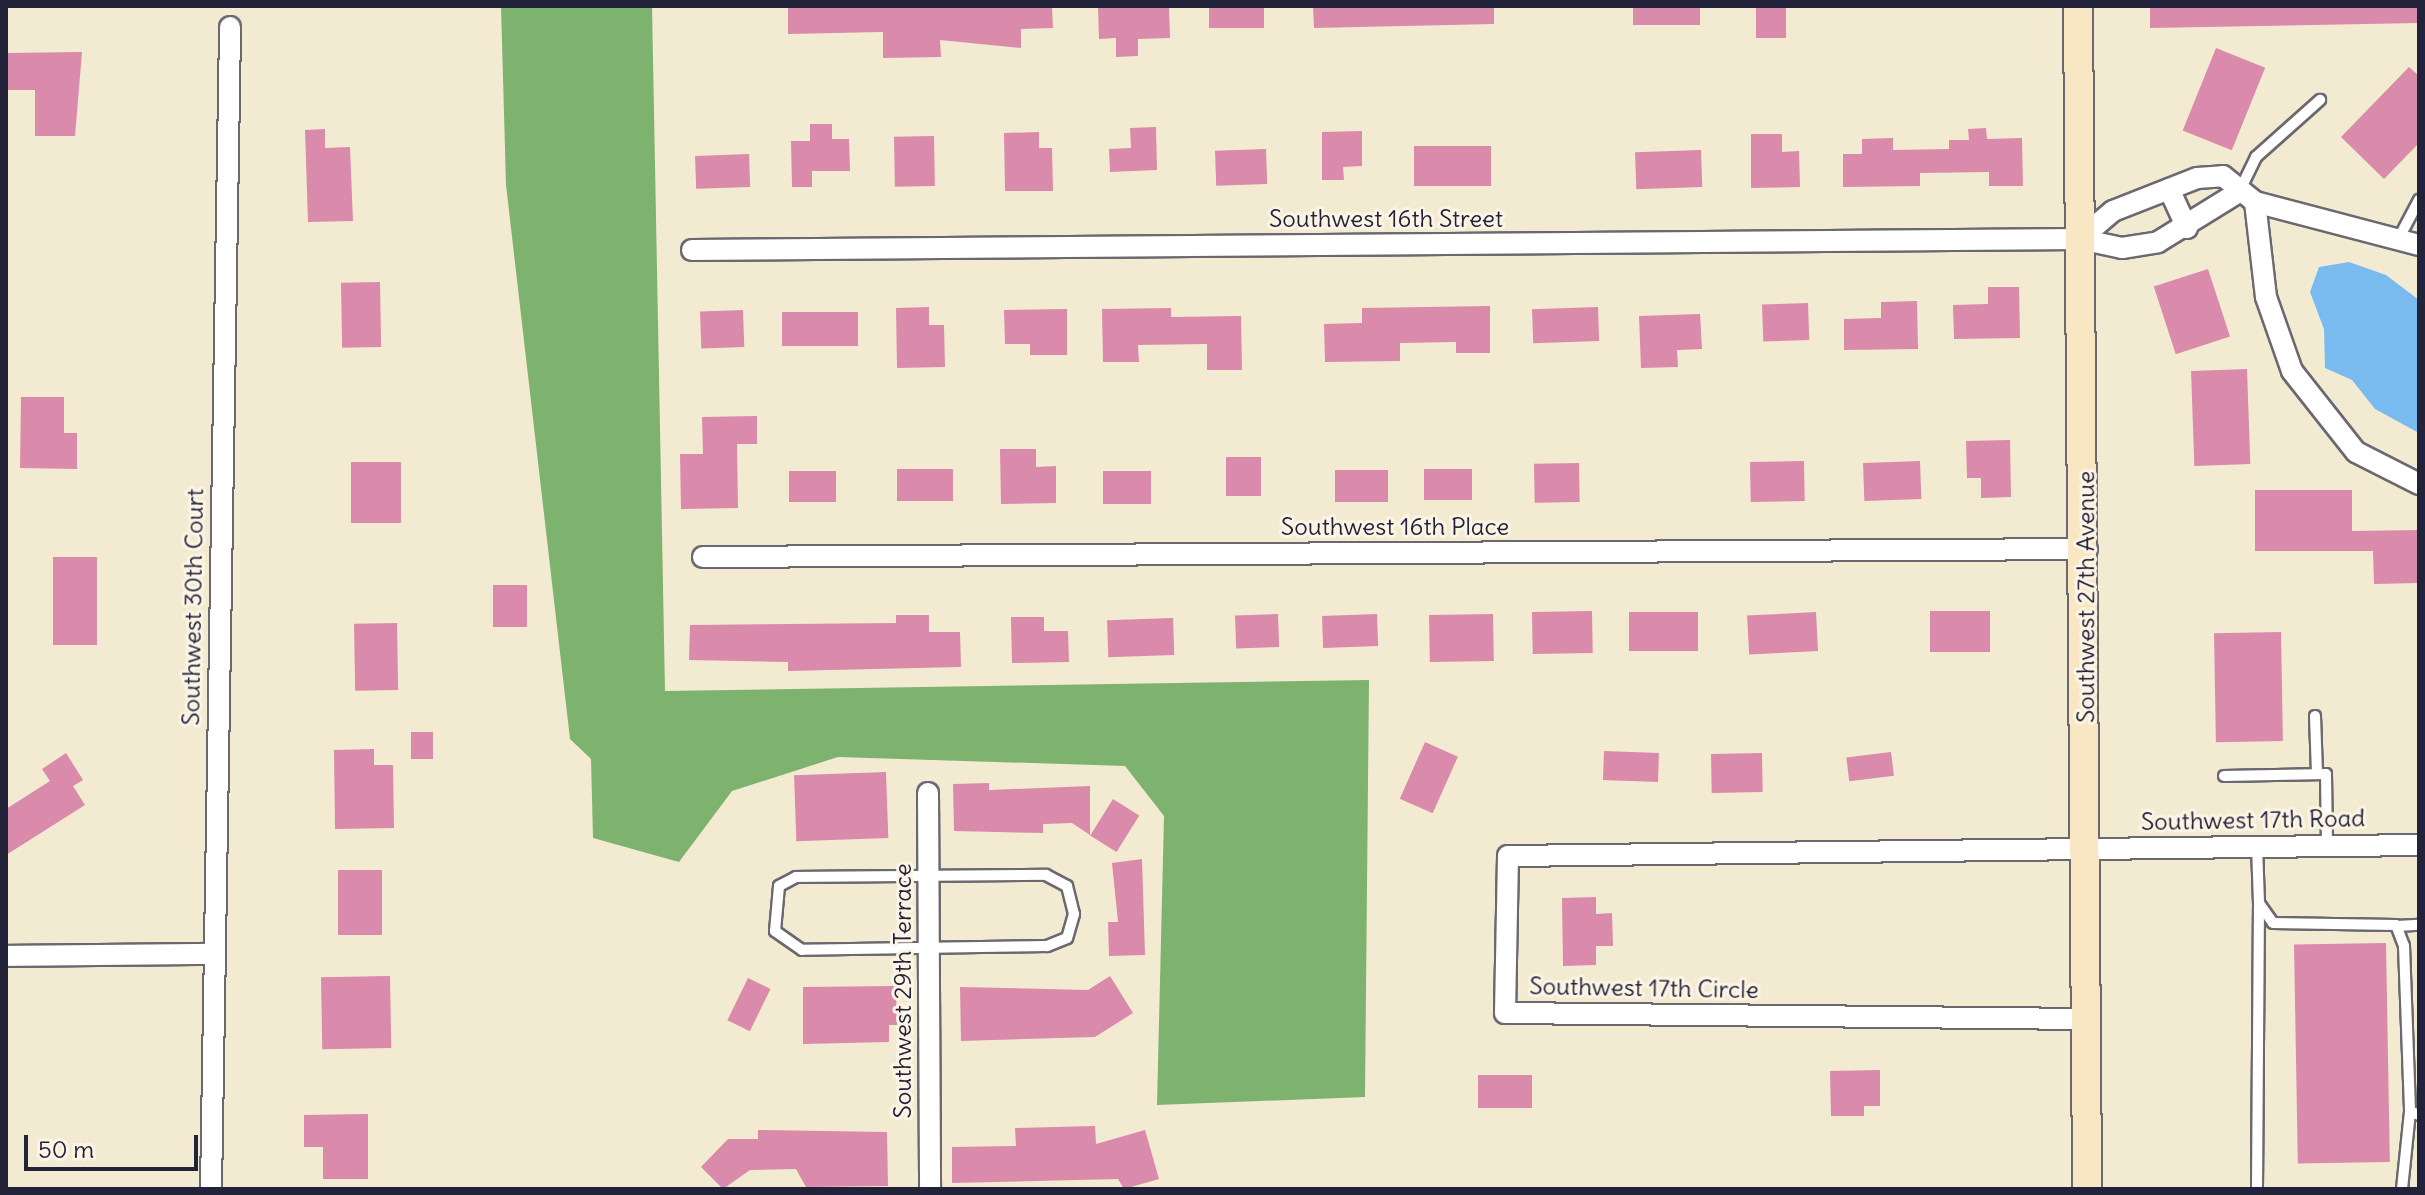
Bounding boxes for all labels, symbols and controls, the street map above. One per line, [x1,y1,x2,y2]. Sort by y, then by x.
street label: Southwest 16th Street [1269,205,1503,233]
street label: Southwest 27th Avenue [2072,471,2100,723]
street label: Southwest 30th Court [177,488,209,726]
street label: Southwest 16th Place [1281,513,1509,541]
street label: Southwest 17th Road [2141,804,2365,836]
street label: Southwest 29th Terrace [889,863,917,1119]
street label: Southwest 17th Circle [1529,972,1759,1004]
scale bar [28,1119,202,1169]
text: 50 m [38,1134,94,1164]

